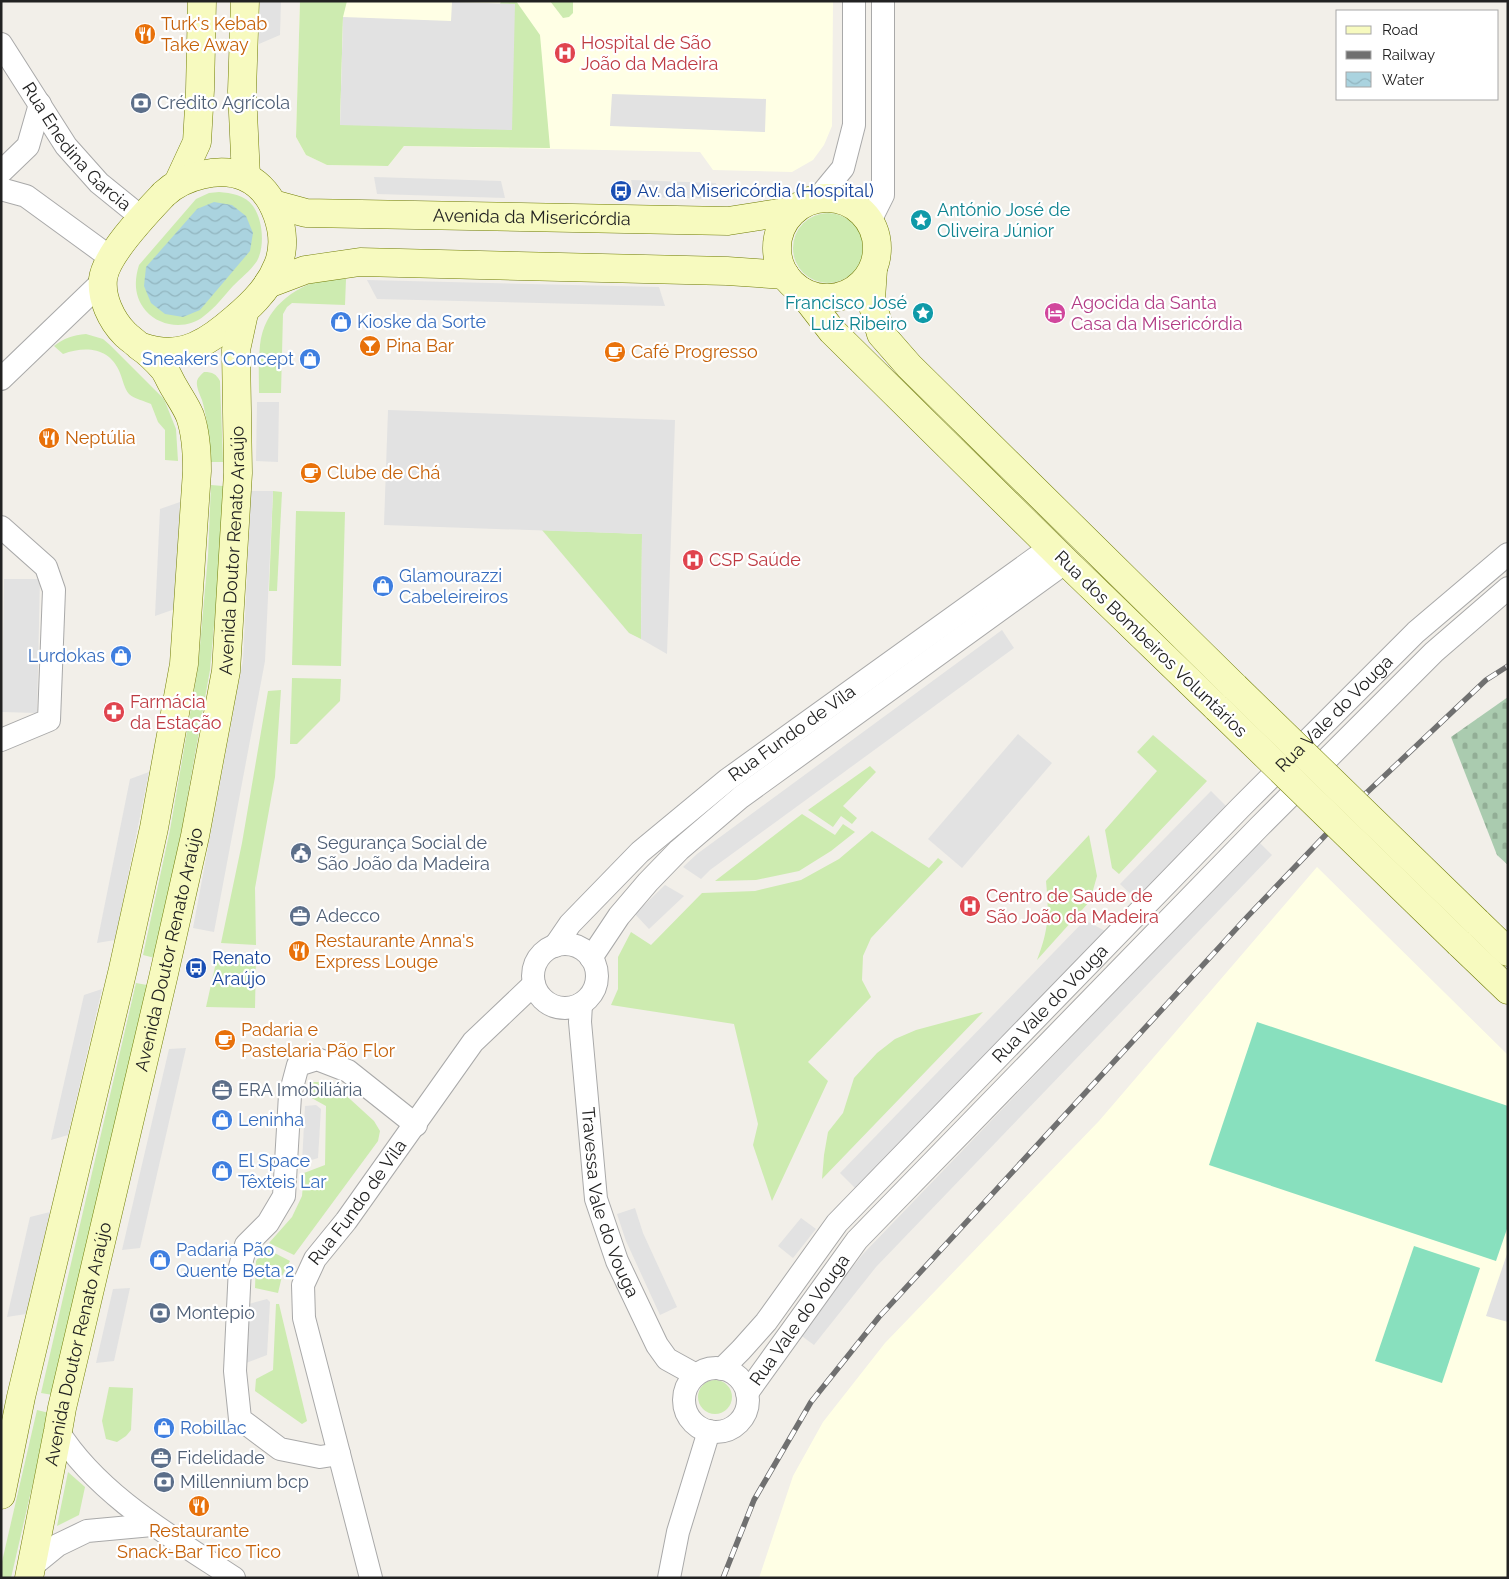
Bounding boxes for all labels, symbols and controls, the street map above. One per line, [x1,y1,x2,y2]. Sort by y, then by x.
legend [1336,10,1499,100]
place label: Turk's Kebab Take Away [161,13,267,55]
text: Road [1382,21,1418,39]
restaurant icon: Turk's Kebab Take Away [133,22,157,46]
place label: Hospital de São João da Madeira [581,32,718,74]
hospital icon: Hospital de São João da Madeira [553,41,577,65]
text: Railway [1382,46,1435,64]
text: Water [1382,71,1425,89]
street label: Rua Enedina Garcia [18,78,135,215]
bank icon: Crédito Agrícola [129,91,153,115]
place label: Crédito Agrícola [157,92,290,113]
bus stop icon: Av. da Misericórdia (Hospital) [609,179,633,203]
place label: Av. da Misericórdia (Hospital) [637,180,874,201]
place label: António José de Oliveira Júnior [937,199,1071,241]
street label: Avenida da Misericórdia [433,204,631,229]
place icon: António José de Oliveira Júnior [909,208,933,232]
place label: Francisco José Luiz Ribeiro [785,292,907,334]
place label: Agocida da Santa Casa da Misericórdia [1071,292,1243,334]
place icon: Francisco José Luiz Ribeiro [911,301,935,325]
hotel icon: Agocida da Santa Casa da Misericórdia [1043,301,1067,325]
shop icon: Kioske da Sorte [329,310,353,334]
place label: Kioske da Sorte [357,311,487,332]
bar icon: Pina Bar [358,334,382,358]
place label: Pina Bar [386,335,455,356]
cafe icon: Café Progresso [603,340,627,364]
place label: Café Progresso [631,341,758,362]
shop icon: Sneakers Concept [298,347,322,371]
place label: Sneakers Concept [142,348,294,369]
street label: Avenida Doutor Renato Araújo [215,425,248,676]
restaurant icon: Neptúlia [37,426,61,450]
place label: Neptúlia [65,427,136,448]
cafe icon: Clube de Chá [299,461,323,485]
place label: Clube de Chá [327,462,440,483]
street label: Rua dos Bombeiros Voluntários [1051,546,1252,741]
hospital icon: CSP Saúde [681,548,705,572]
place label: CSP Saúde [709,549,801,570]
place label: Glamourazzi Cabeleireiros [399,565,508,607]
shop icon: Glamourazzi Cabeleireiros [371,574,395,598]
shop icon: Lurdokas [109,644,133,668]
place label: Lurdokas [28,645,105,666]
street label: Rua Vale do Vouga [1271,651,1397,776]
street label: Rua Fundo de Vila [724,680,859,786]
place label: Farmácia da Estação [130,691,222,733]
pharmacy icon: Farmácia da Estação [102,700,126,724]
street label: Avenida Doutor Renato Araújo [130,825,206,1073]
place label: Segurança Social de São João da Madeira [317,832,490,874]
public building icon: Segurança Social de São João da Madeira [289,841,313,865]
place label: Centro de Saúde de São João da Madeira [986,885,1159,927]
hospital icon: Centro de Saúde de São João da Madeira [958,894,982,918]
office icon: Adecco [288,904,312,928]
place label: Adecco [316,905,380,926]
place label: Restaurante Anna's Express Louge [315,930,474,972]
restaurant icon: Restaurante Anna's Express Louge [287,939,311,963]
street label: Rua Vale do Vouga [988,940,1112,1067]
place label: Renato Araújo [212,947,271,989]
bus stop icon: Renato Araújo [184,956,208,980]
place label: Padaria e Pastelaria Pão Flor [241,1019,396,1061]
cafe icon: Padaria e Pastelaria Pão Flor [213,1028,237,1052]
office icon: ERA Imobiliária [210,1078,234,1102]
place label: ERA Imobiliária [238,1079,362,1100]
street label: Travessa Vale do Vouga [578,1106,644,1301]
shop icon: Leninha [210,1108,234,1132]
place label: Leninha [238,1109,304,1130]
street label: Rua Fundo de Vila [304,1135,411,1269]
place label: El Space Têxteis Lar [238,1150,327,1192]
shop icon: El Space Têxteis Lar [210,1159,234,1183]
street label: Avenida Doutor Renato Araújo [40,1220,115,1468]
place label: Padaria Pão Quente Beta 2 [176,1239,294,1281]
shop icon: Padaria Pão Quente Beta 2 [148,1248,172,1272]
street label: Rua Vale do Vouga [745,1250,853,1389]
bank icon: Montepio [148,1301,172,1325]
place label: Montepio [176,1302,255,1323]
shop icon: Robillac [152,1416,176,1440]
place label: Robillac [180,1417,247,1438]
office icon: Fidelidade [149,1446,173,1470]
place label: Fidelidade [177,1447,265,1468]
bank icon: Millennium bcp [152,1470,176,1494]
place label: Millennium bcp [180,1471,309,1492]
restaurant icon: Restaurante Snack-Bar Tico Tico [187,1494,211,1518]
place label: Restaurante Snack-Bar Tico Tico [117,1520,281,1562]

